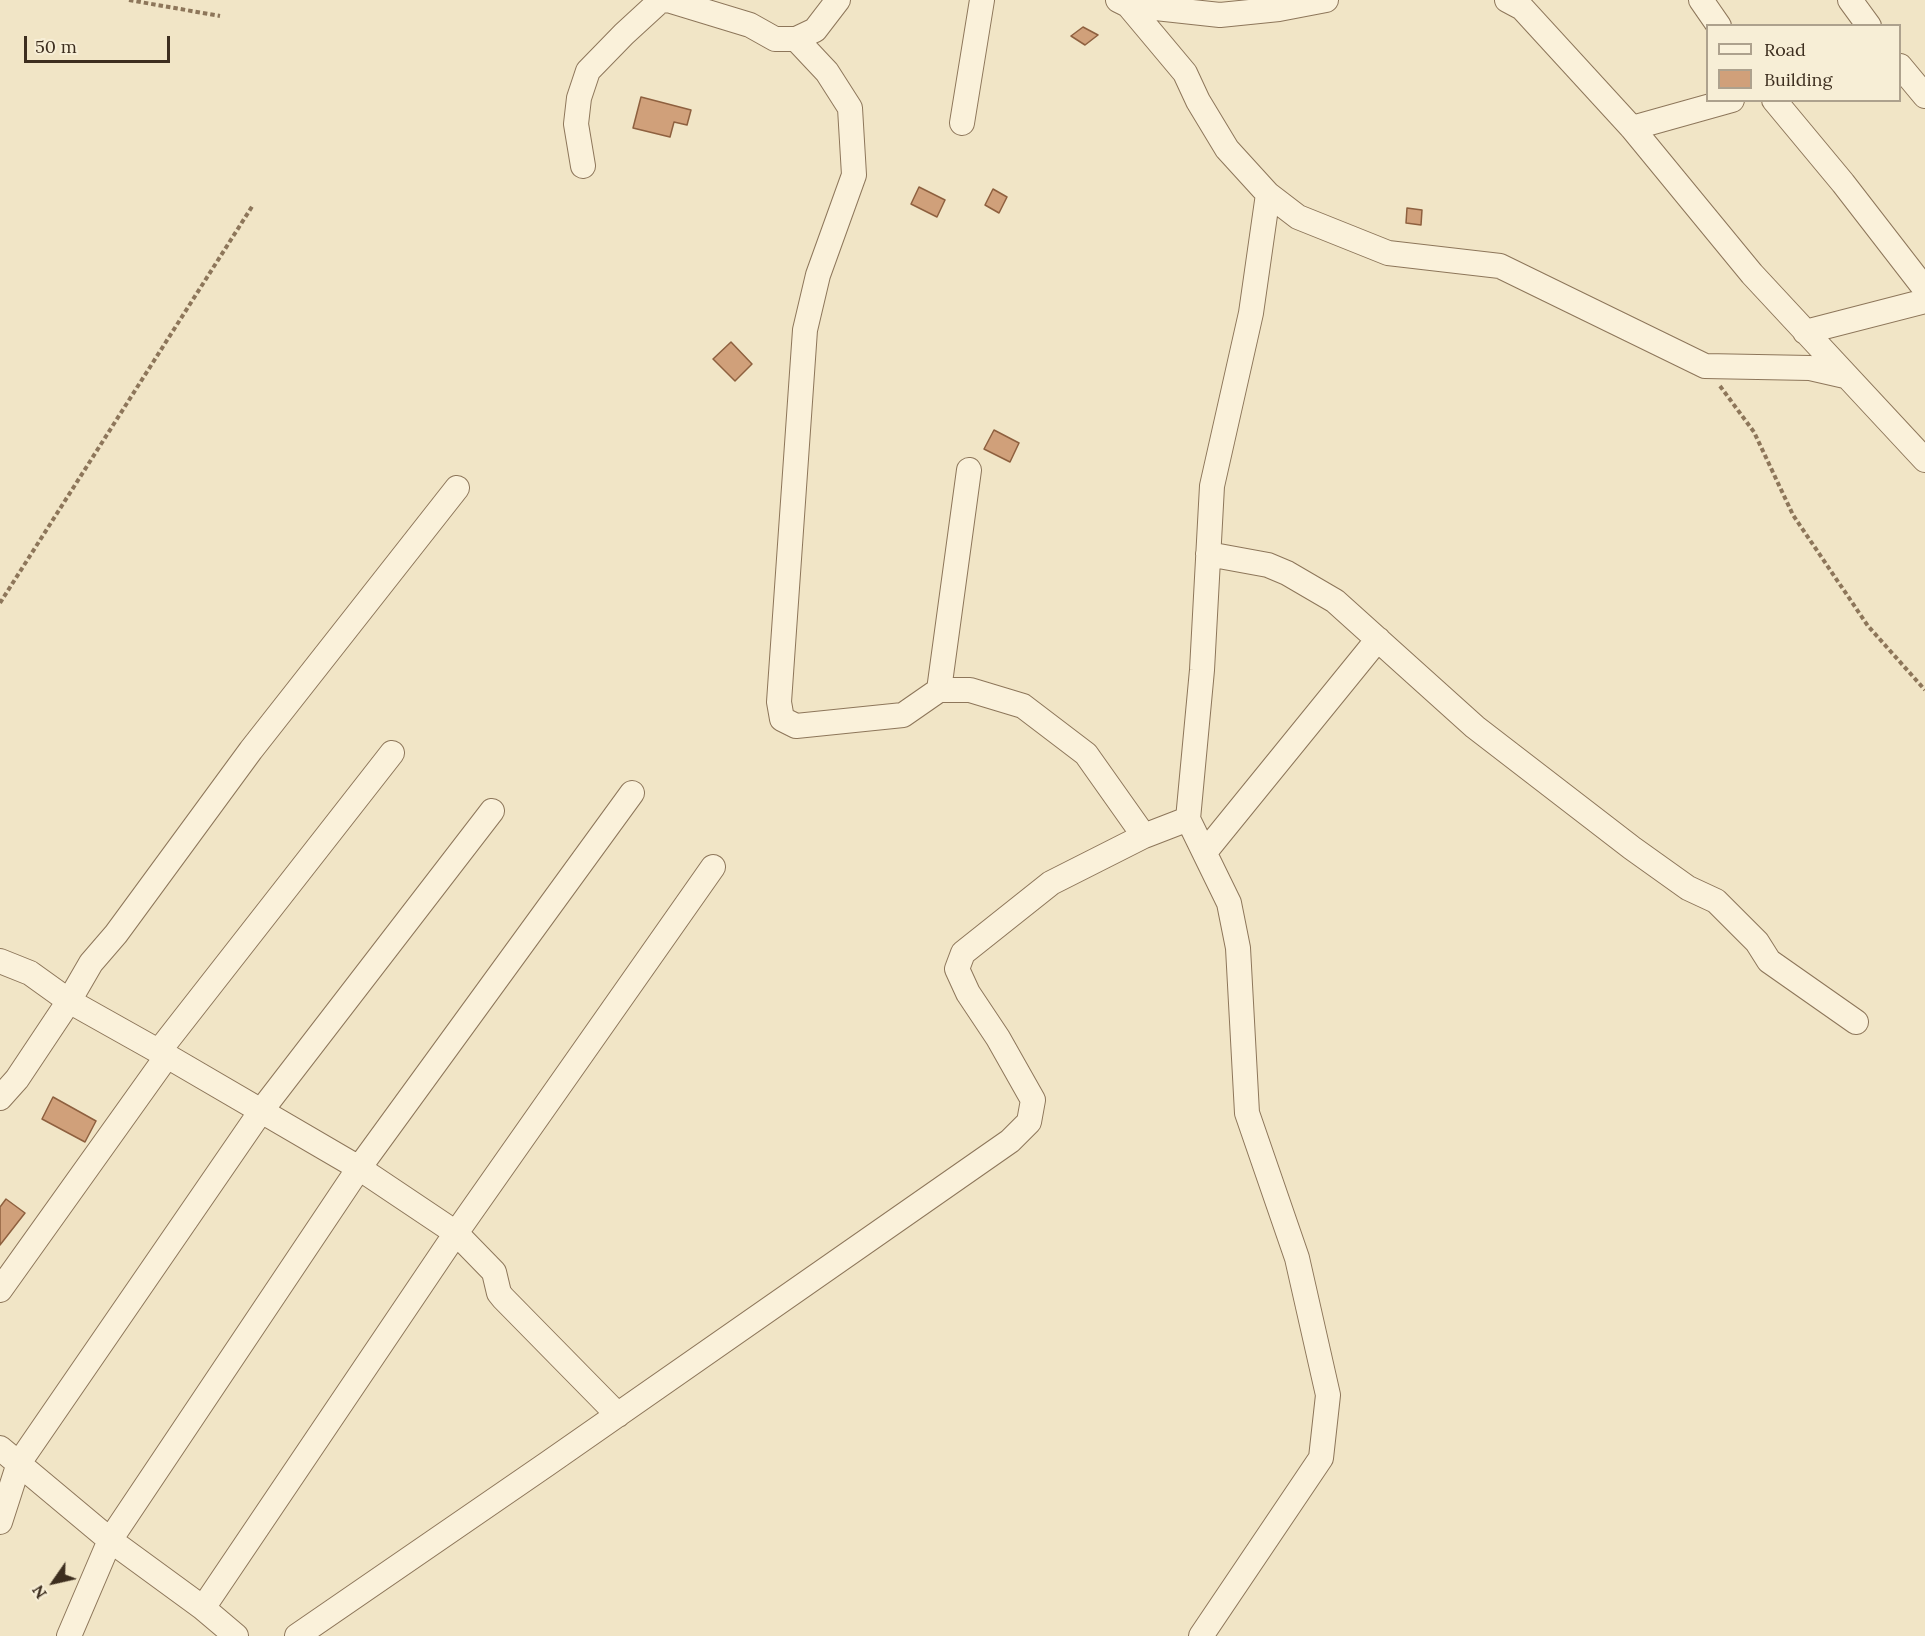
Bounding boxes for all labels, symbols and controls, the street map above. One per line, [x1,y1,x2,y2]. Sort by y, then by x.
scale bar [27,24,172,62]
legend [1706,24,1901,102]
text: 50 m [35,35,77,58]
text: Road [1764,38,1806,61]
text: Building [1764,68,1832,91]
north arrow [24,1552,84,1612]
text: N [27,1581,51,1603]

